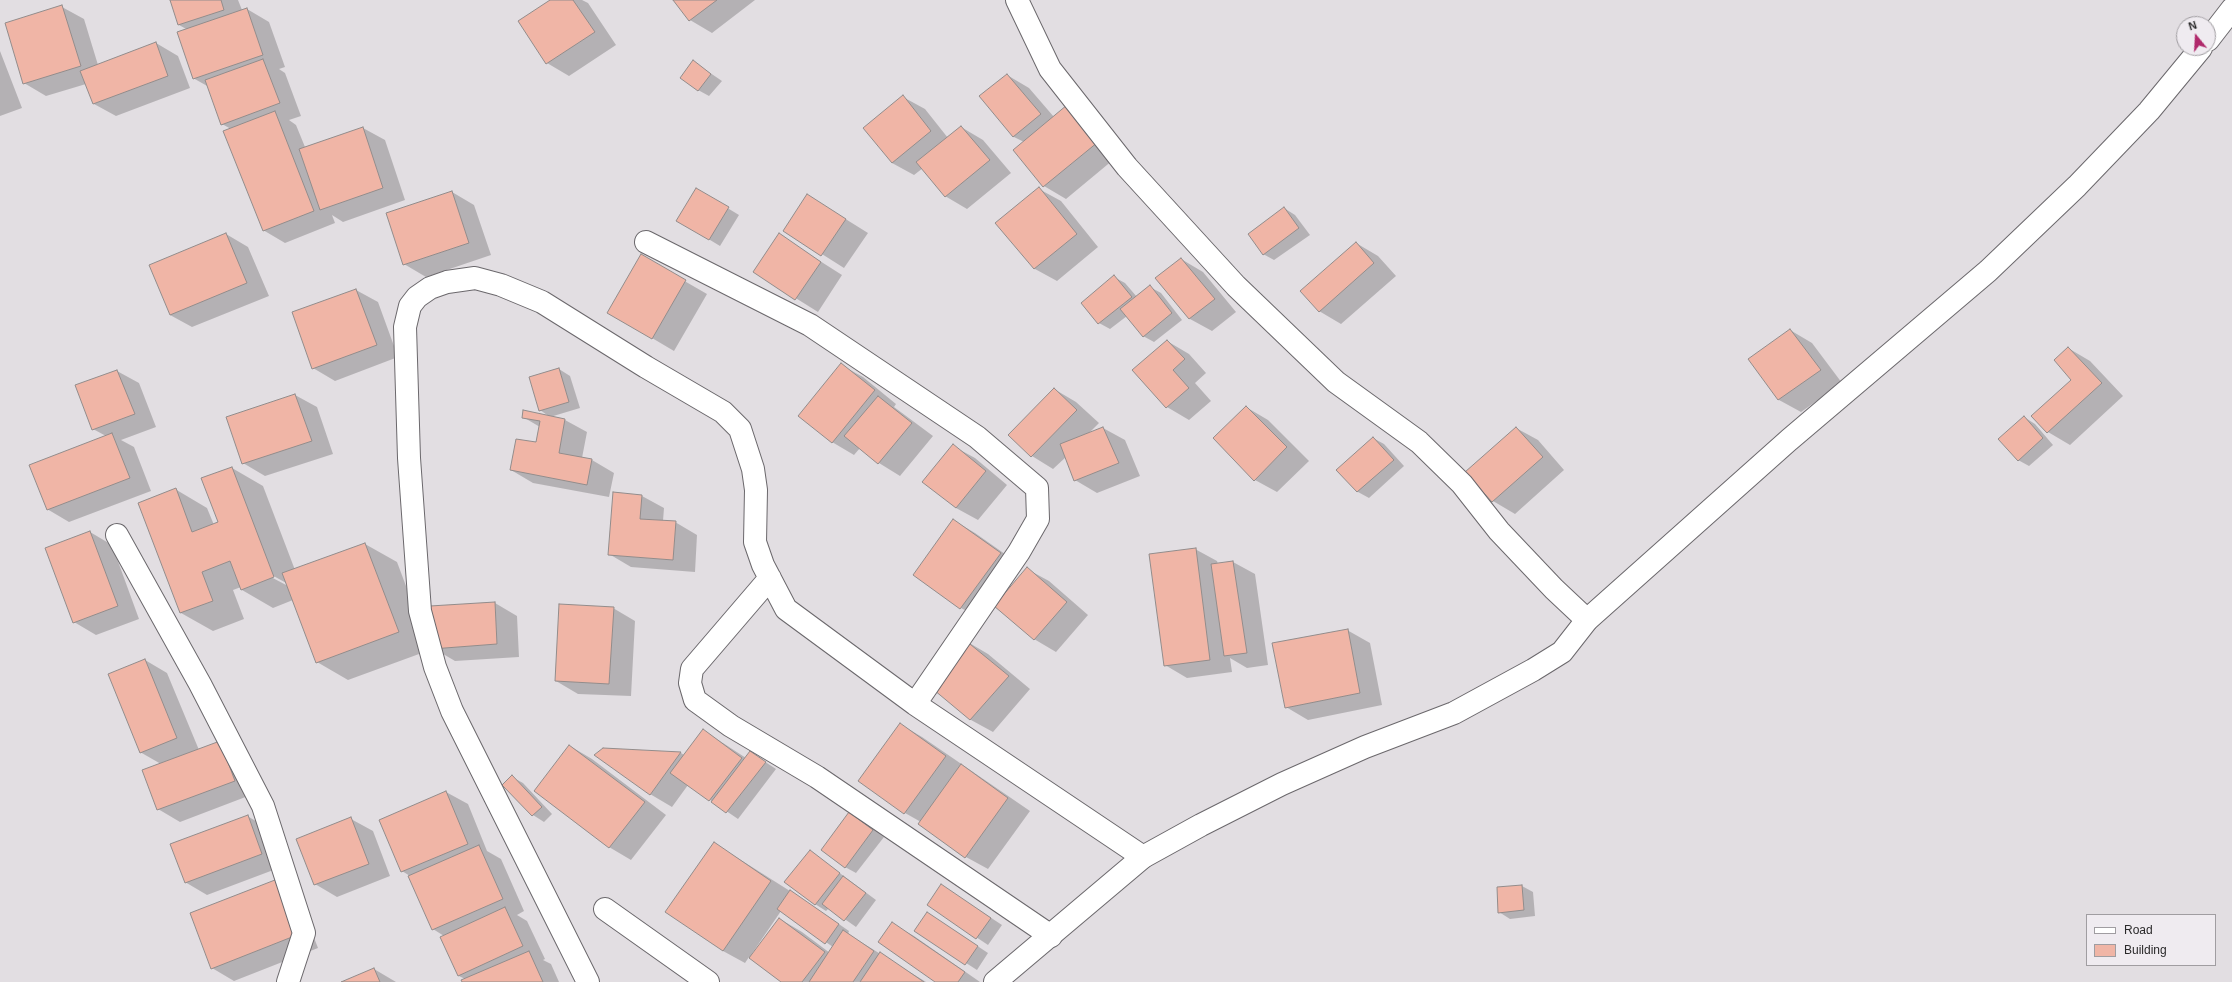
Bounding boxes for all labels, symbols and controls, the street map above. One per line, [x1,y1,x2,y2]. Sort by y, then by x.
north arrow [2176,16,2216,56]
text: N [2187,19,2198,32]
legend [2086,914,2216,966]
text: Road [2124,923,2153,937]
text: Building [2124,943,2167,957]

